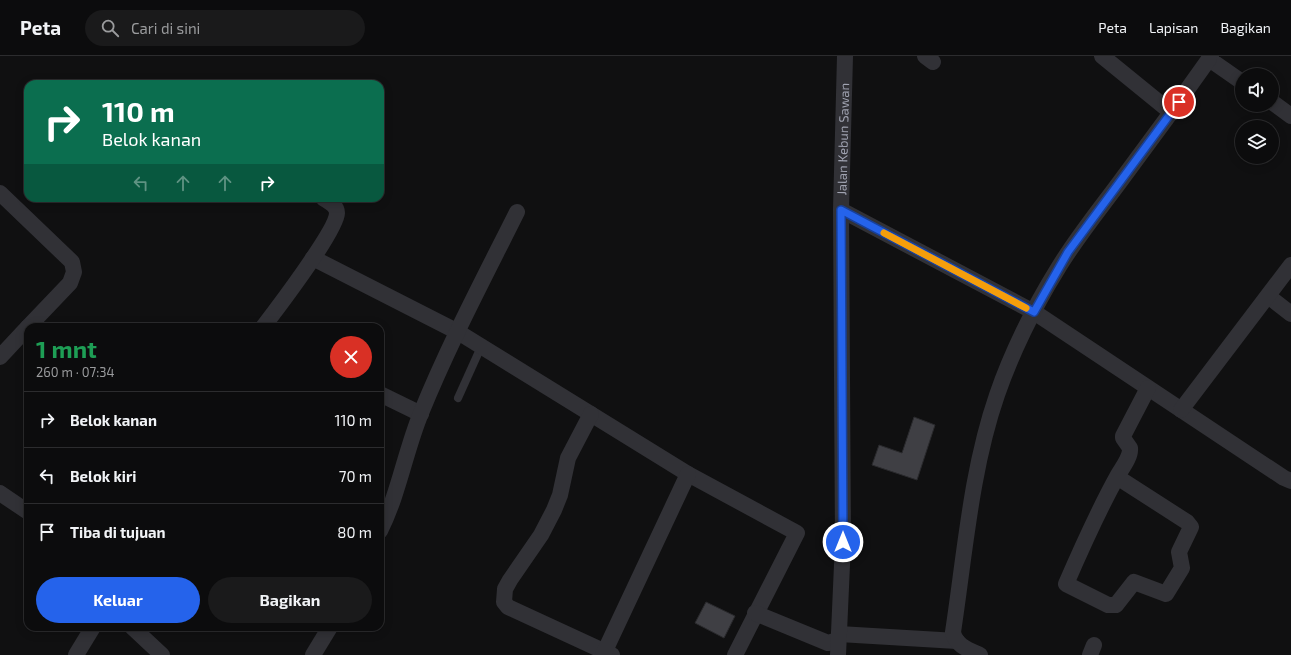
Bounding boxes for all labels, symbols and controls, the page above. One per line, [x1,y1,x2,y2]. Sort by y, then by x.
search box [85,10,365,46]
text: Peta [20,16,61,39]
icon: search [99,17,121,39]
text: Cari di sini [131,19,200,37]
text: Peta [1098,19,1127,36]
text: Lapisan [1149,19,1198,36]
text: Bagikan [1220,19,1271,36]
map controls [1235,68,1279,164]
button: sound [1235,68,1279,112]
street label: Jalan Kebun Sawan [833,83,852,196]
pin [1162,85,1196,119]
icon: arrive [1168,91,1190,113]
text: 110 m [102,94,175,128]
icon: right [36,96,88,148]
button: layers [1235,120,1279,164]
text: Belok kanan [102,128,201,150]
icon: left [130,172,152,194]
icon: ahead [172,172,194,194]
icon: ahead [214,172,236,194]
icon: right [256,172,278,194]
text: 1 mnt [36,334,97,363]
button: close [330,336,372,378]
text: 260 m · 07:34 [36,364,115,380]
icon: right [36,409,58,431]
text: Belok kanan [70,411,157,429]
text: 110 m [335,411,372,429]
icon: left [36,465,58,487]
text: Belok kiri [70,467,136,485]
text: 70 m [339,467,372,485]
icon: arrive [36,521,58,543]
position arrow [822,521,864,563]
text: Tiba di tujuan [70,523,166,541]
text: 80 m [337,523,372,541]
button: Keluar [36,577,200,623]
button: Bagikan [208,577,372,623]

